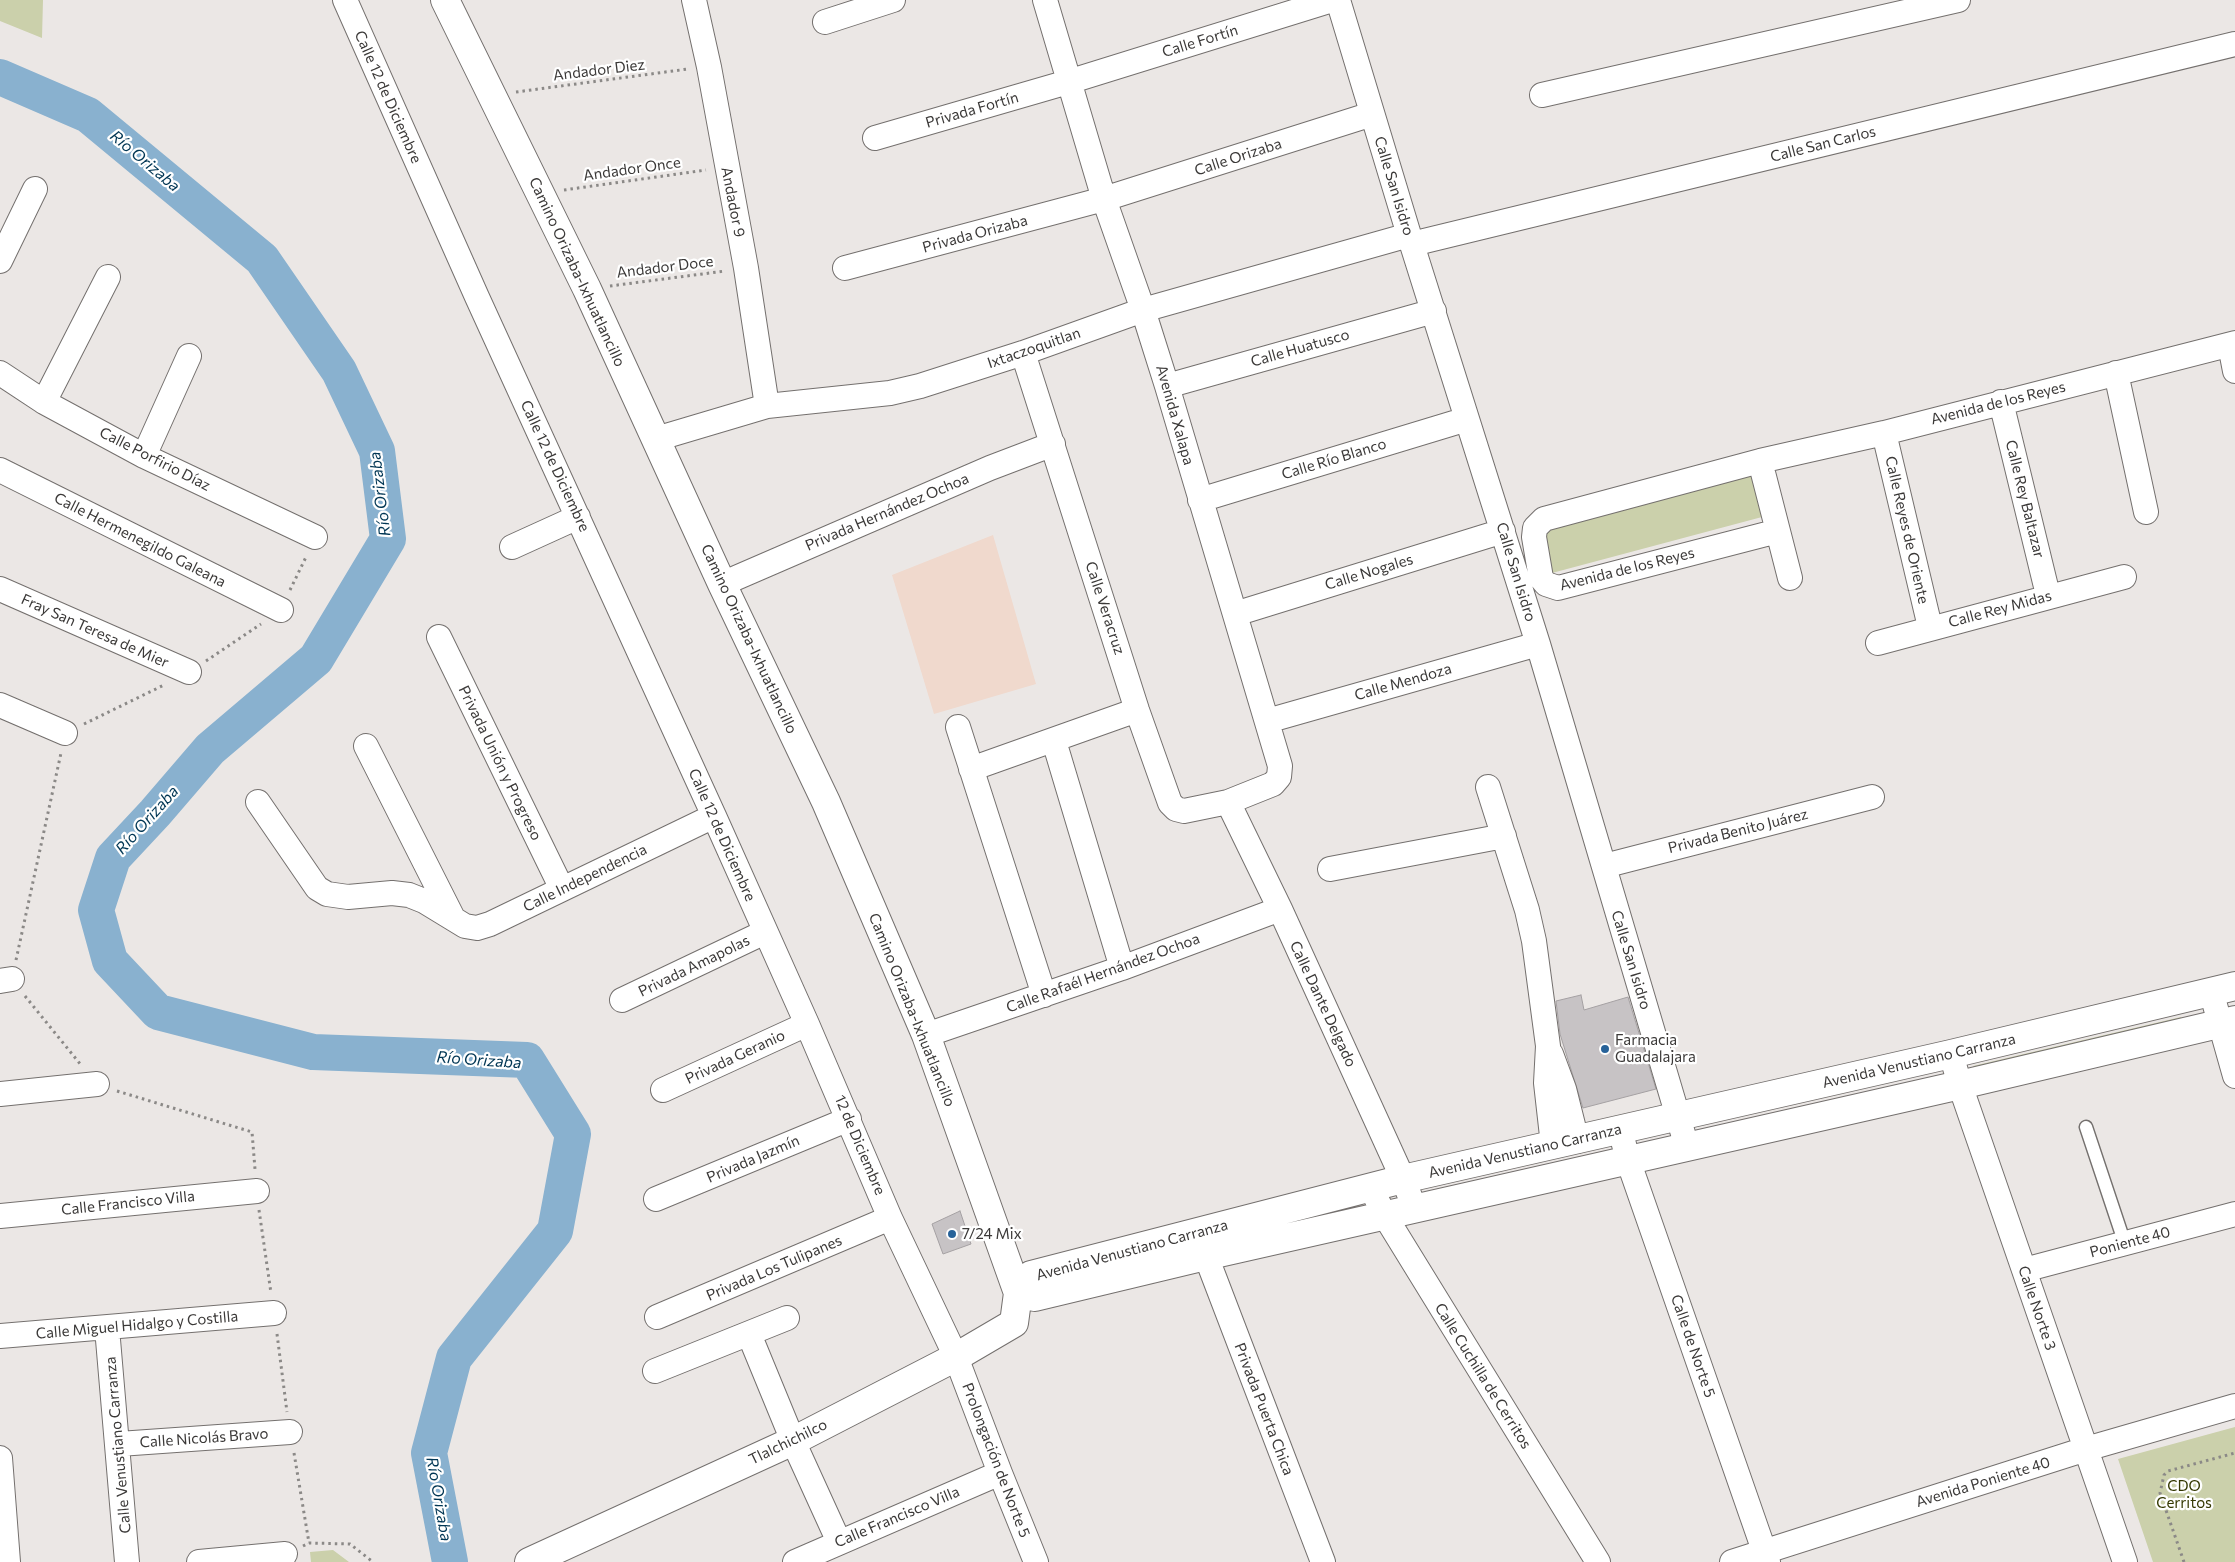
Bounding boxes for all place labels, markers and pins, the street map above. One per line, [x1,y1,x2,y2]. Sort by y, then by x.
place label: Farmacia Guadalajara [1615,1031,1696,1066]
marker: Farmacia Guadalajara [1599,1043,1611,1055]
place label: 7/24 Mix [962,1225,1022,1243]
marker: 7/24 Mix [946,1228,958,1240]

